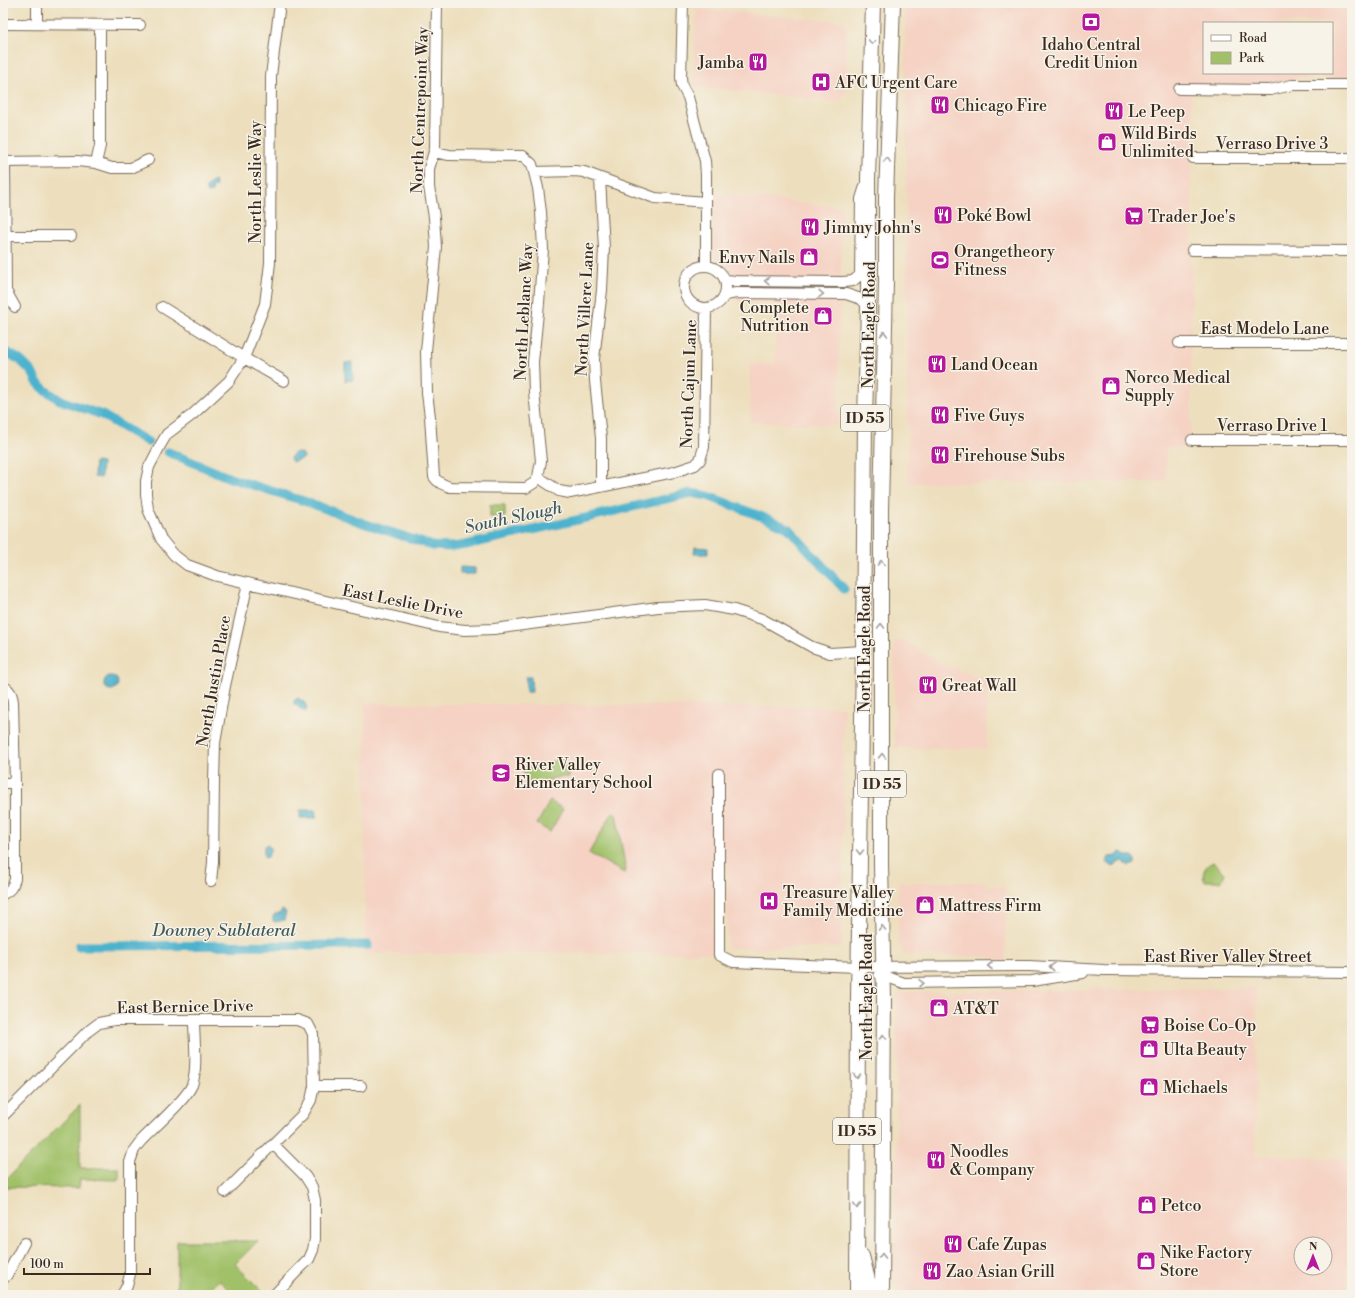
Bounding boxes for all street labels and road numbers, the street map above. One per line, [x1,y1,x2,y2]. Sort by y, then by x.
street label: North Centrepoint Way [407,26,433,194]
street label: North Leslie Way [246,120,266,244]
street label: Verraso Drive 3 [1215,134,1328,154]
street label: North Villere Lane [571,241,599,377]
street label: North Leblanc Way [510,243,538,381]
street label: North Eagle Road [858,261,880,389]
street label: North Cajun Lane [677,319,701,449]
street label: East Modelo Lane [1201,319,1329,339]
road number: ID 55 [841,405,889,431]
street label: Verraso Drive 1 [1216,416,1327,436]
street label: East Leslie Drive [341,580,465,624]
street label: North Eagle Road [855,585,875,713]
street label: North Justin Place [193,614,235,749]
road number: ID 55 [858,771,906,797]
street label: North Eagle Road [857,933,877,1061]
street label: East River Valley Street [1144,947,1312,967]
street label: East Bernice Drive [116,996,254,1018]
road number: ID 55 [833,1118,881,1144]

